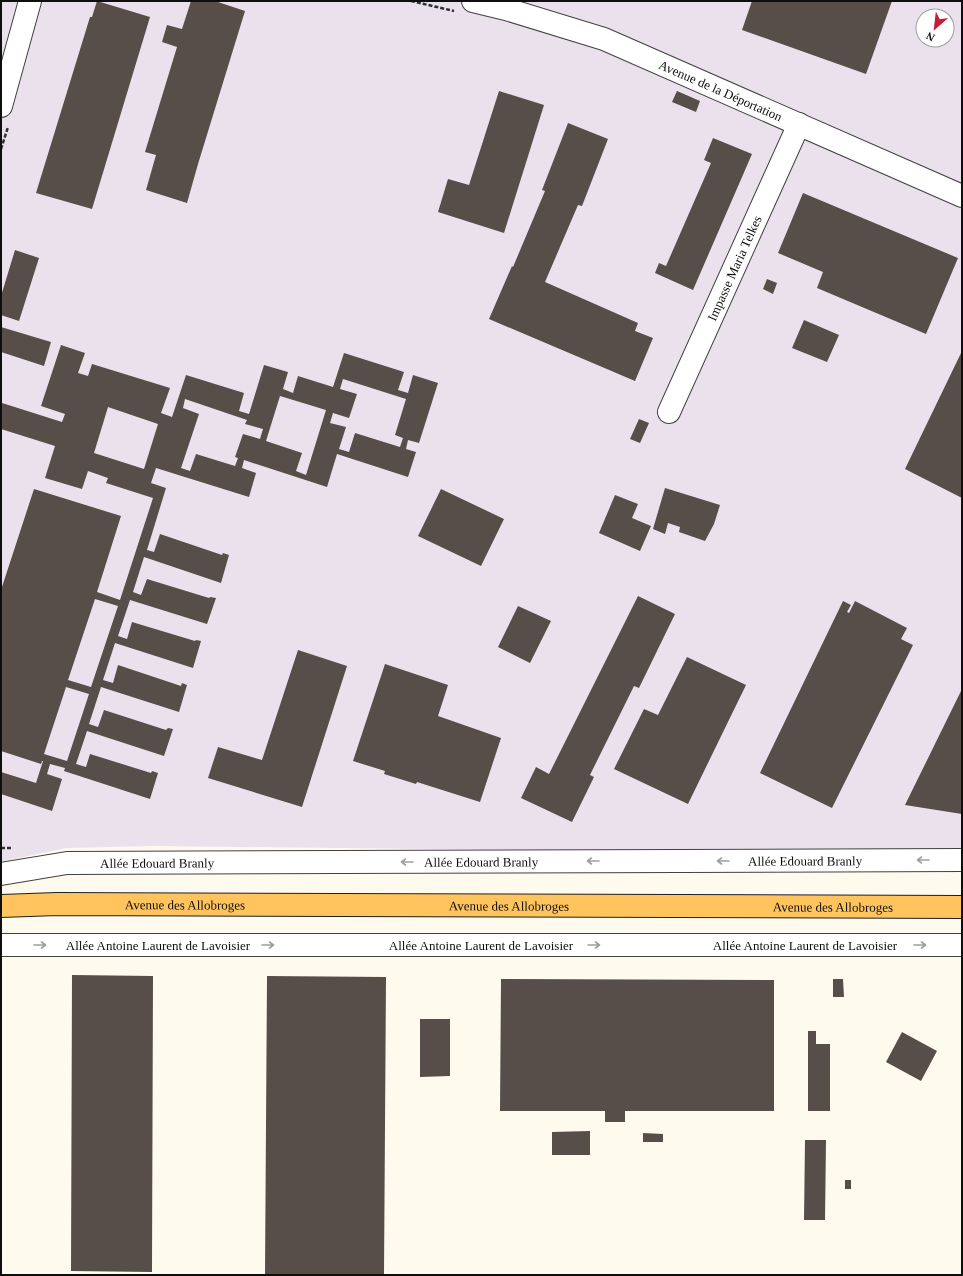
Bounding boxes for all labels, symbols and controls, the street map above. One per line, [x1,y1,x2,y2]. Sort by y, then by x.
north arrow [915,8,955,48]
text: N [924,30,937,44]
street label: Avenue de la Déportation [657,57,785,124]
street label: Impasse Maria Telkes [704,213,765,323]
street label: Allée Edouard Branly [748,853,863,869]
street label: Allée Edouard Branly [424,854,539,870]
street label: Allée Edouard Branly [100,856,215,871]
one-way arrow [917,856,930,864]
one-way arrow [587,857,600,865]
one-way arrow [717,857,730,865]
one-way arrow [401,858,414,866]
street label: Avenue des Allobroges [125,897,245,913]
street label: Avenue des Allobroges [449,898,569,914]
street label: Avenue des Allobroges [773,899,893,915]
street label: Allée Antoine Laurent de Lavoisier [66,938,251,953]
street label: Allée Antoine Laurent de Lavoisier [389,938,574,953]
street label: Allée Antoine Laurent de Lavoisier [713,938,898,953]
one-way arrow [33,941,46,949]
one-way arrow [261,941,274,949]
one-way arrow [587,941,600,949]
one-way arrow [913,941,926,949]

